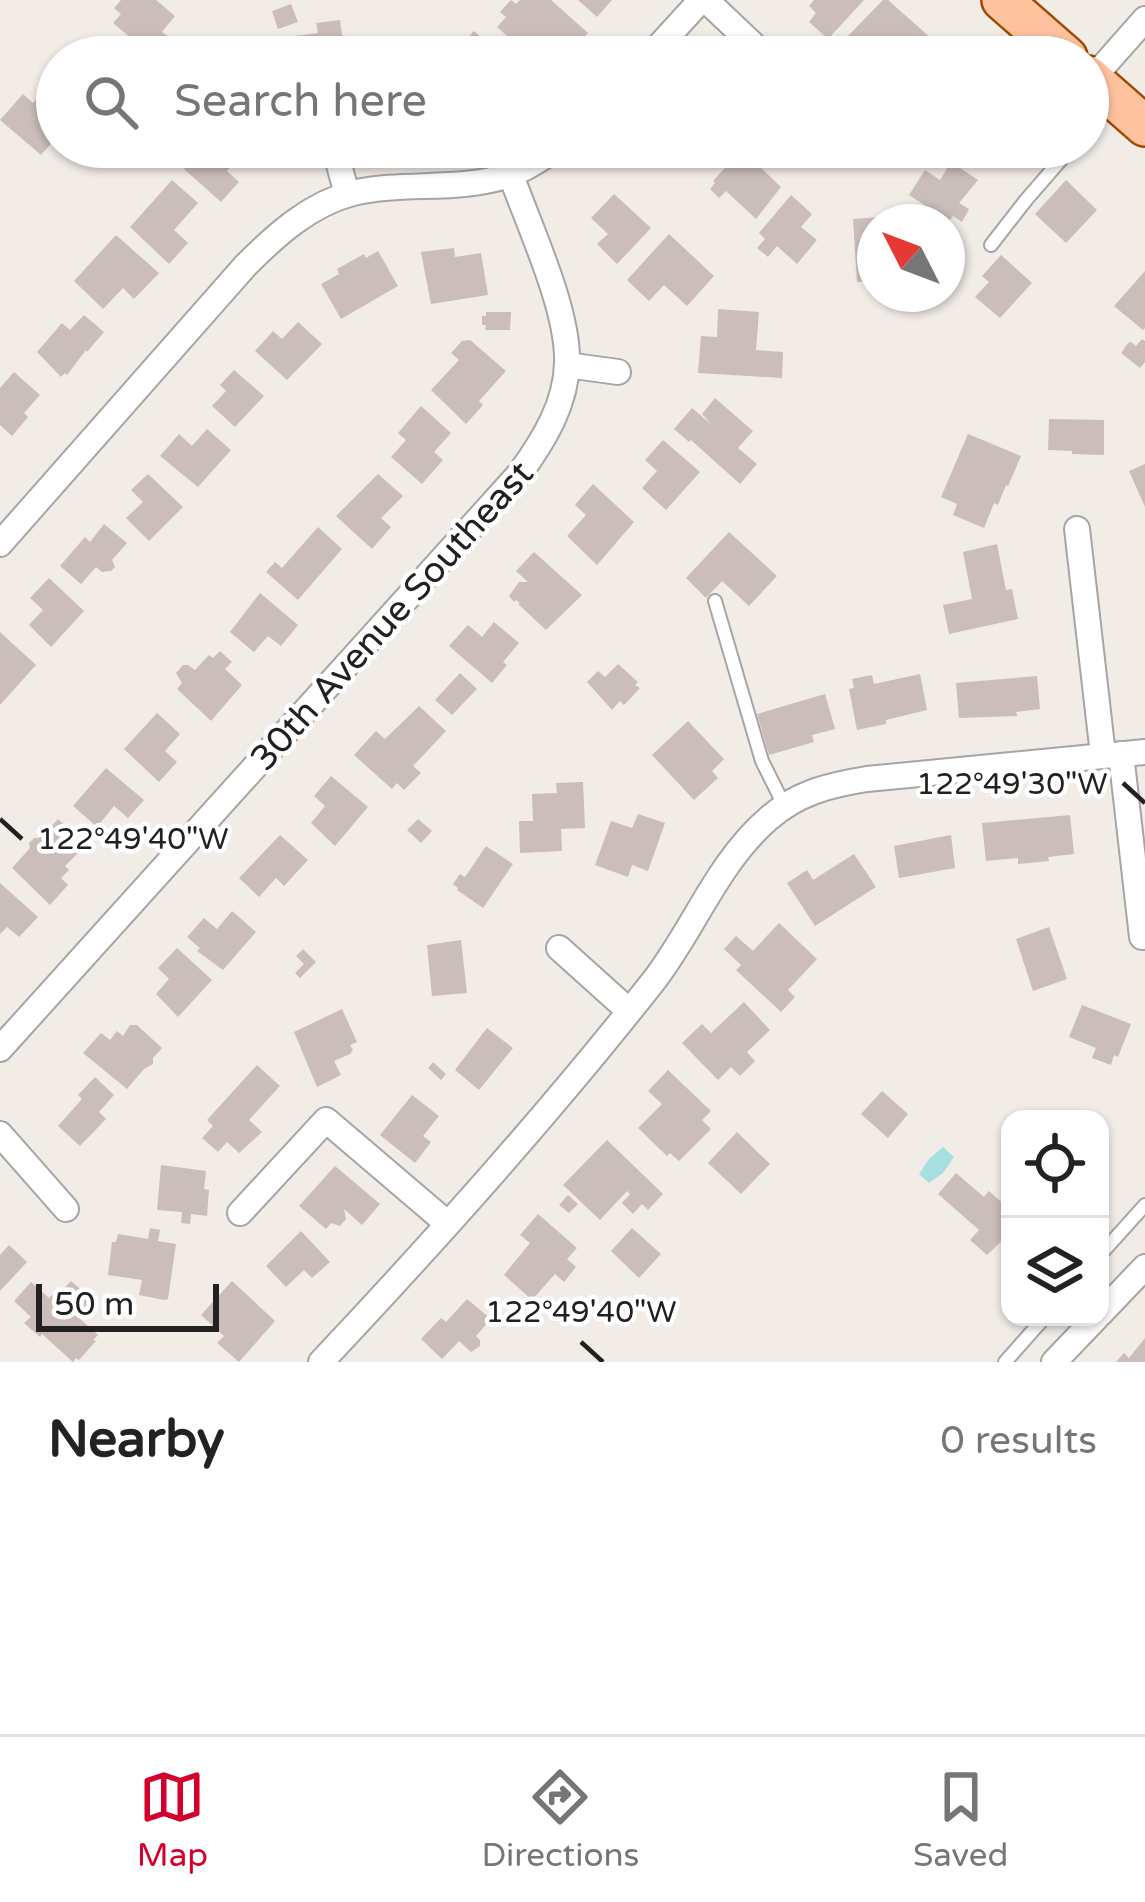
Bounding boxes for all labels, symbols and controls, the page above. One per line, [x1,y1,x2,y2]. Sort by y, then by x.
search box [36,36,1109,168]
icon: search [78,69,144,135]
text: Search here [174,75,427,129]
north arrow [857,204,965,312]
street label: 30th Avenue Southeast [242,452,542,780]
text: 122°49'30"W [916,766,1108,803]
text: 122°49'40"W [37,821,229,858]
map controls [1001,1110,1109,1326]
button: locate [1001,1110,1109,1218]
button: layers [1001,1218,1109,1326]
scale bar [36,1278,219,1331]
text: 50 m [54,1285,134,1324]
text: 122°49'40"W [485,1294,677,1331]
text: Nearby [48,1409,225,1471]
text: 0 results [940,1417,1097,1464]
tab: Map [137,1764,208,1875]
tab: Directions [482,1764,639,1875]
tab: Saved [913,1764,1008,1875]

